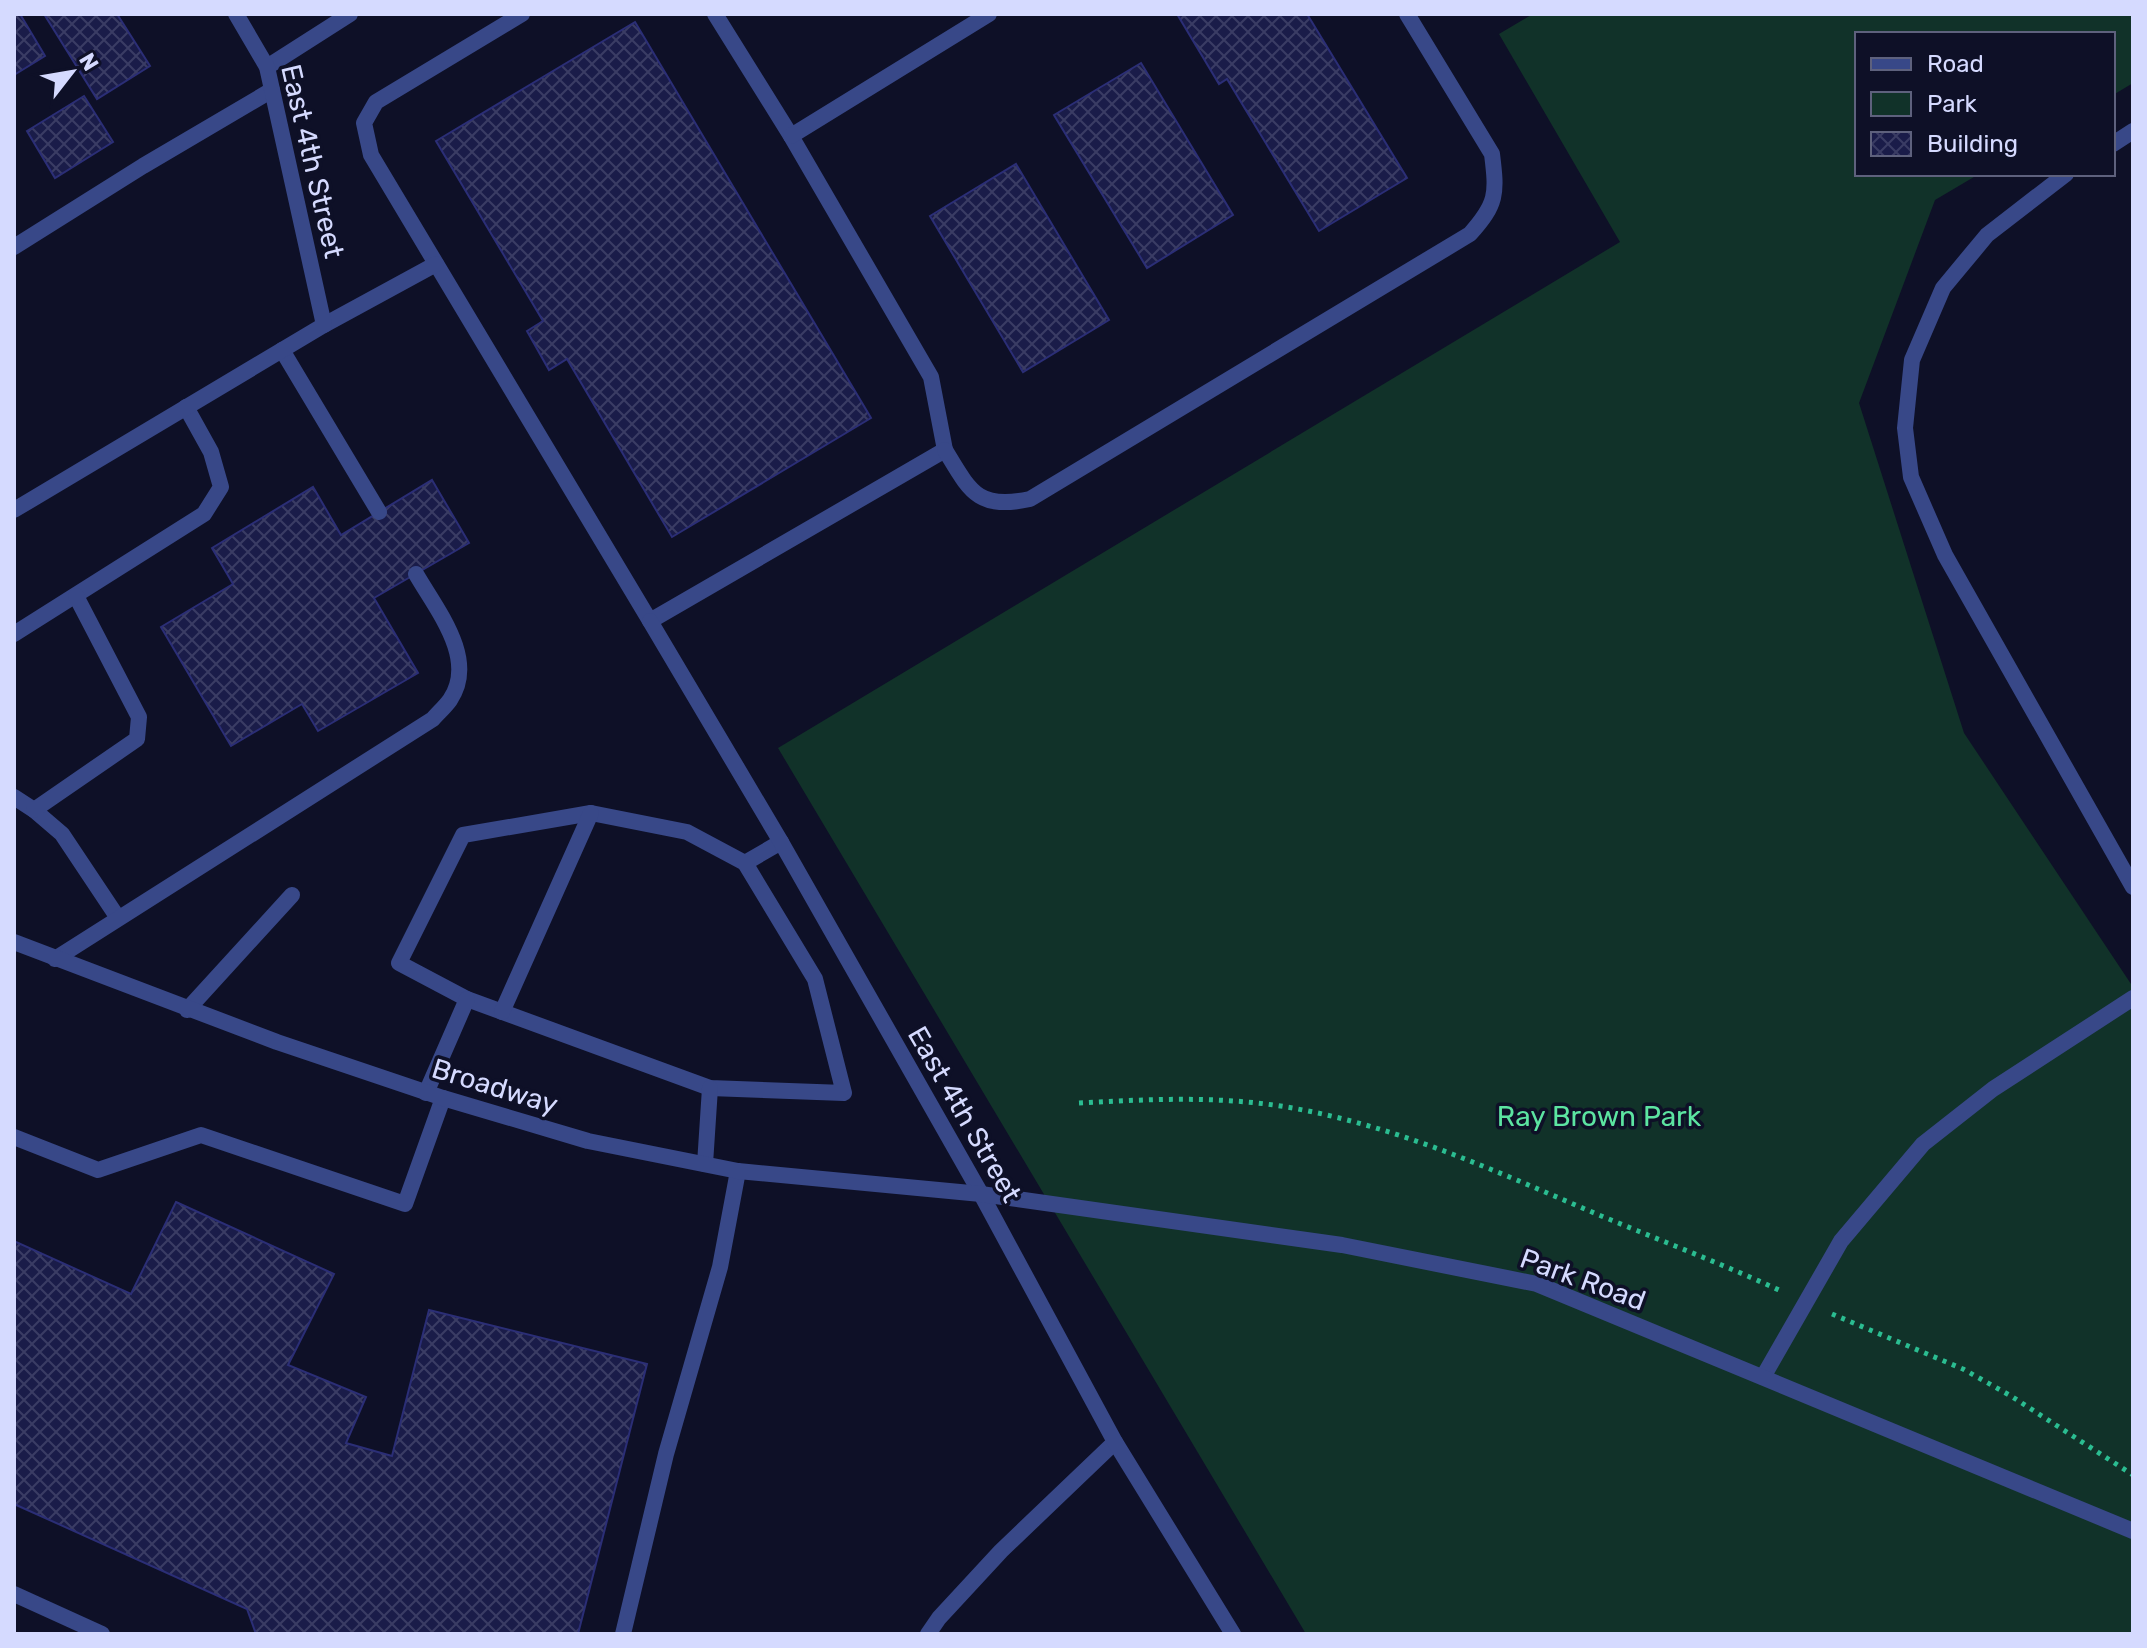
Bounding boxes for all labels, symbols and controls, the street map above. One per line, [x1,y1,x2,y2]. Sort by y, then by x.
north arrow [32,32,112,112]
legend [1855,32,2115,176]
text: N [73,48,104,76]
text: Road [1927,50,1984,78]
street label: East 4th Street [274,61,351,261]
text: Park [1927,90,1978,118]
text: Building [1927,130,2018,158]
street label: East 4th Street [901,1020,1028,1208]
street label: Broadway [428,1052,562,1121]
park label: Ray Brown Park [1497,1100,1702,1133]
street label: Park Road [1516,1242,1650,1317]

